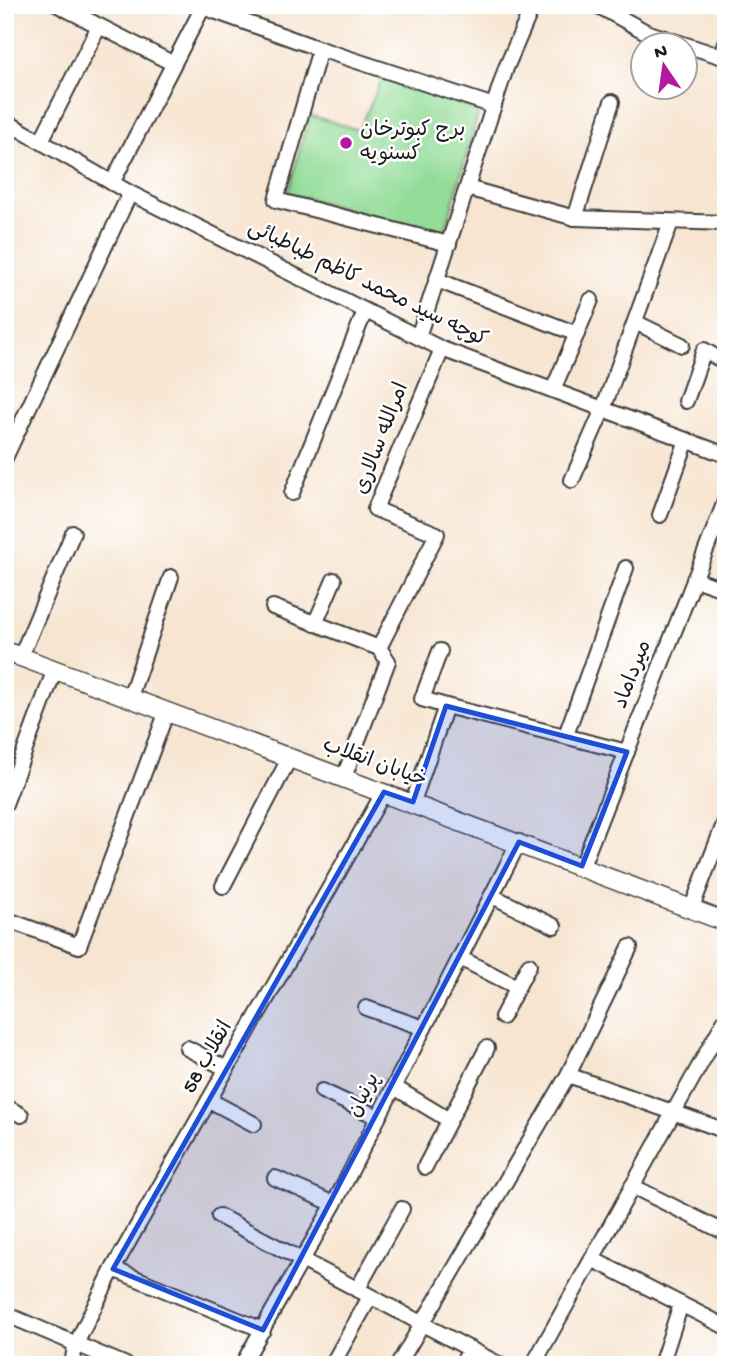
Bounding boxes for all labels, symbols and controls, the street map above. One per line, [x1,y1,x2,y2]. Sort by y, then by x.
north arrow [630,32,700,102]
text: N [652,40,670,65]
place label: برج کبوترخان کسنویه [360,119,465,168]
marker: برج کبوترخان کسنویه [338,135,354,151]
street label: کوچه سید محمد کاظم طباطبائی [243,216,491,354]
street label: امرالله سالاری [350,380,416,498]
street label: میرداماد [610,637,658,713]
street label: خیابان انقلاب [319,734,429,794]
street label: انقلاب 58 [178,1017,240,1099]
street label: پرنیان [343,1070,387,1122]

